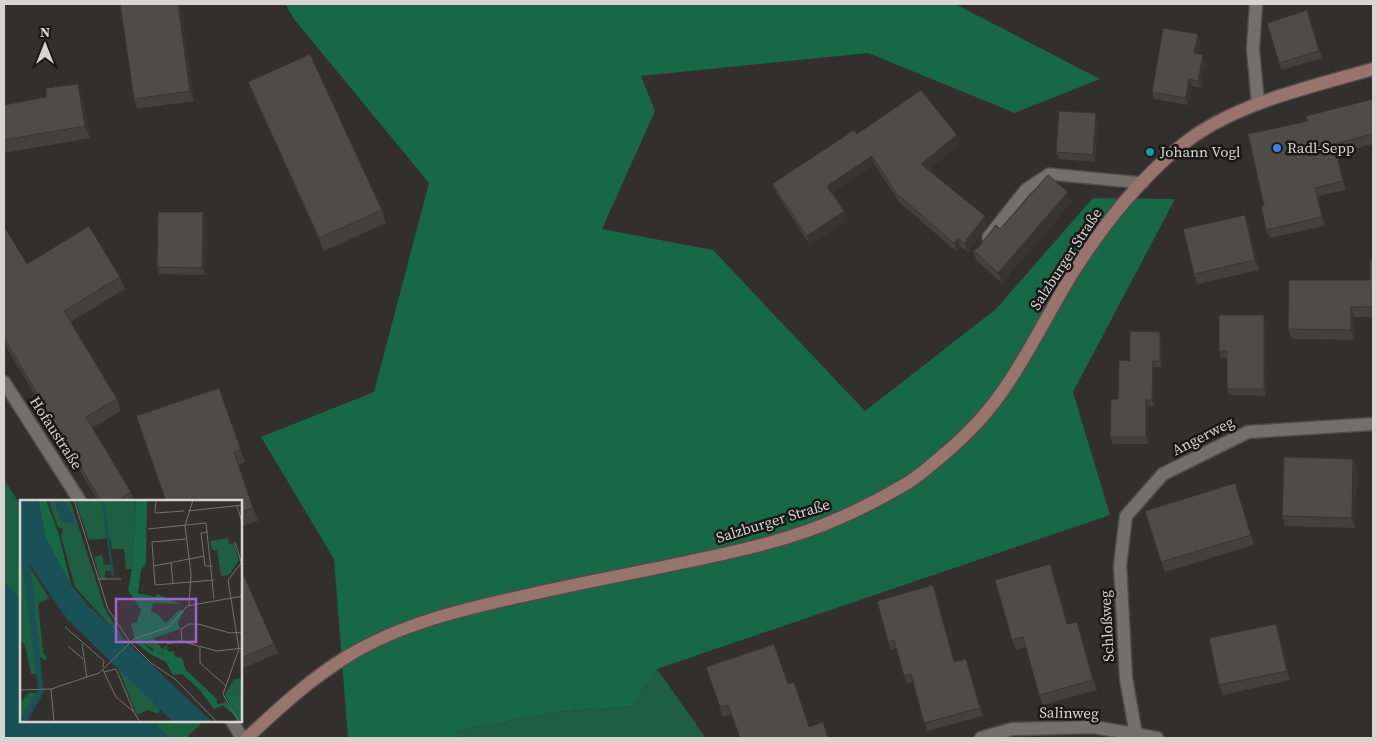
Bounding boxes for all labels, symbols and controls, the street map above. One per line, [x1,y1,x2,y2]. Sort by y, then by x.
north arrow [20,20,70,70]
text: N [40,22,50,42]
place label: Radl-Sepp [1287,137,1355,158]
place label: Johann Vogl [1159,141,1241,162]
marker: Radl-Sepp [1271,142,1283,154]
marker: Johann Vogl [1144,146,1156,158]
street label: Salzburger Straße [1025,203,1107,314]
street label: Hofaustraße [25,392,88,474]
street label: Angerweg [1168,411,1238,460]
street label: Salzburger Straße [713,493,833,548]
inset map [20,500,242,722]
street label: Schloßweg [1094,590,1119,662]
street label: Salinweg [1039,701,1099,724]

